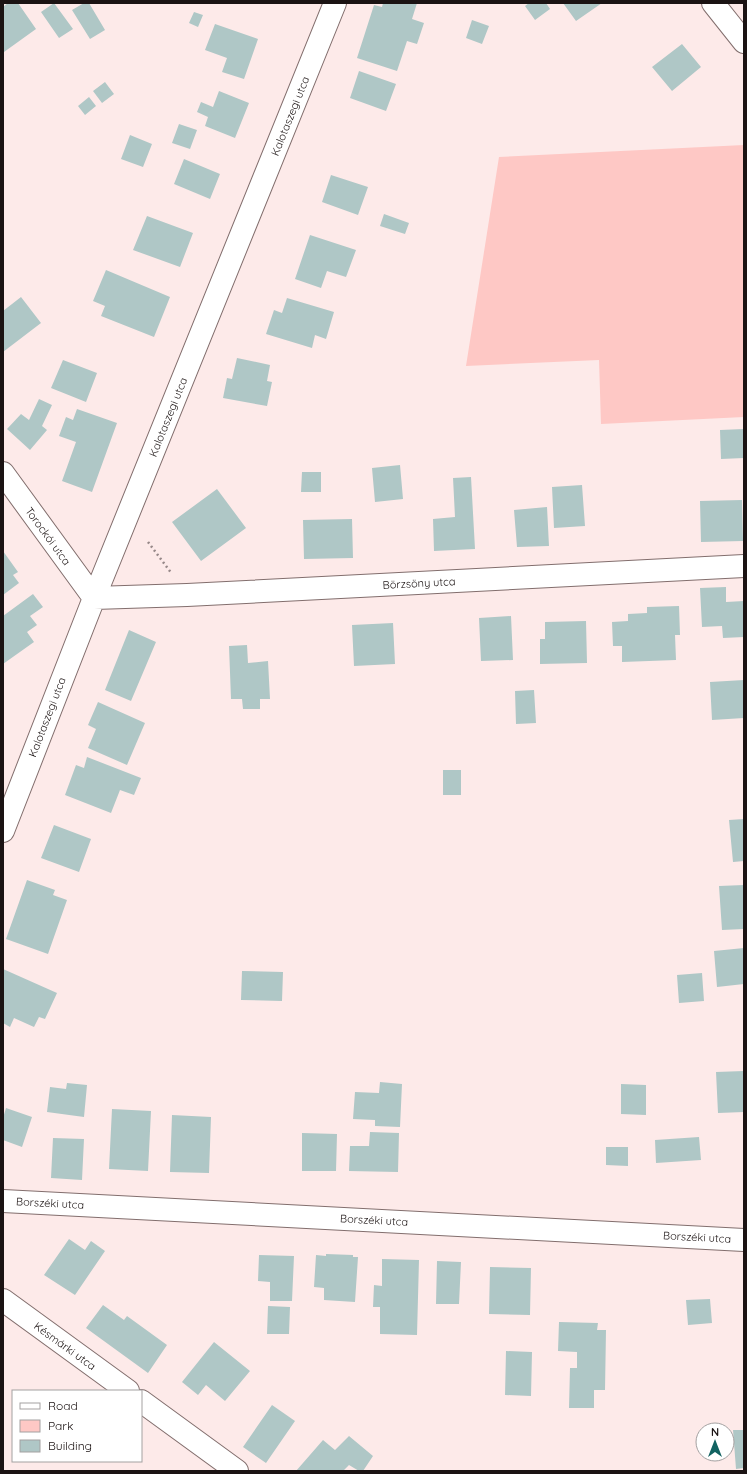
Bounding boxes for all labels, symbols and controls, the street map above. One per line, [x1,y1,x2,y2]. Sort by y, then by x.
street label: Kalotaszegi utca [268,74,312,158]
street label: Kalotaszegi utca [146,375,190,459]
street label: Torockói utca [22,504,74,568]
street label: Börzsöny utca [382,574,456,592]
street label: Kalotaszegi utca [25,675,69,759]
street label: Borszéki utca [16,1194,84,1212]
street label: Borszéki utca [340,1211,408,1229]
street label: Borszéki utca [663,1228,731,1246]
street label: Késmárki utca [31,1319,99,1373]
legend [12,1390,142,1462]
text: Road [48,1398,78,1413]
text: Park [48,1418,73,1433]
north arrow [695,1422,735,1462]
text: N [711,1425,719,1439]
text: Building [48,1438,92,1453]

